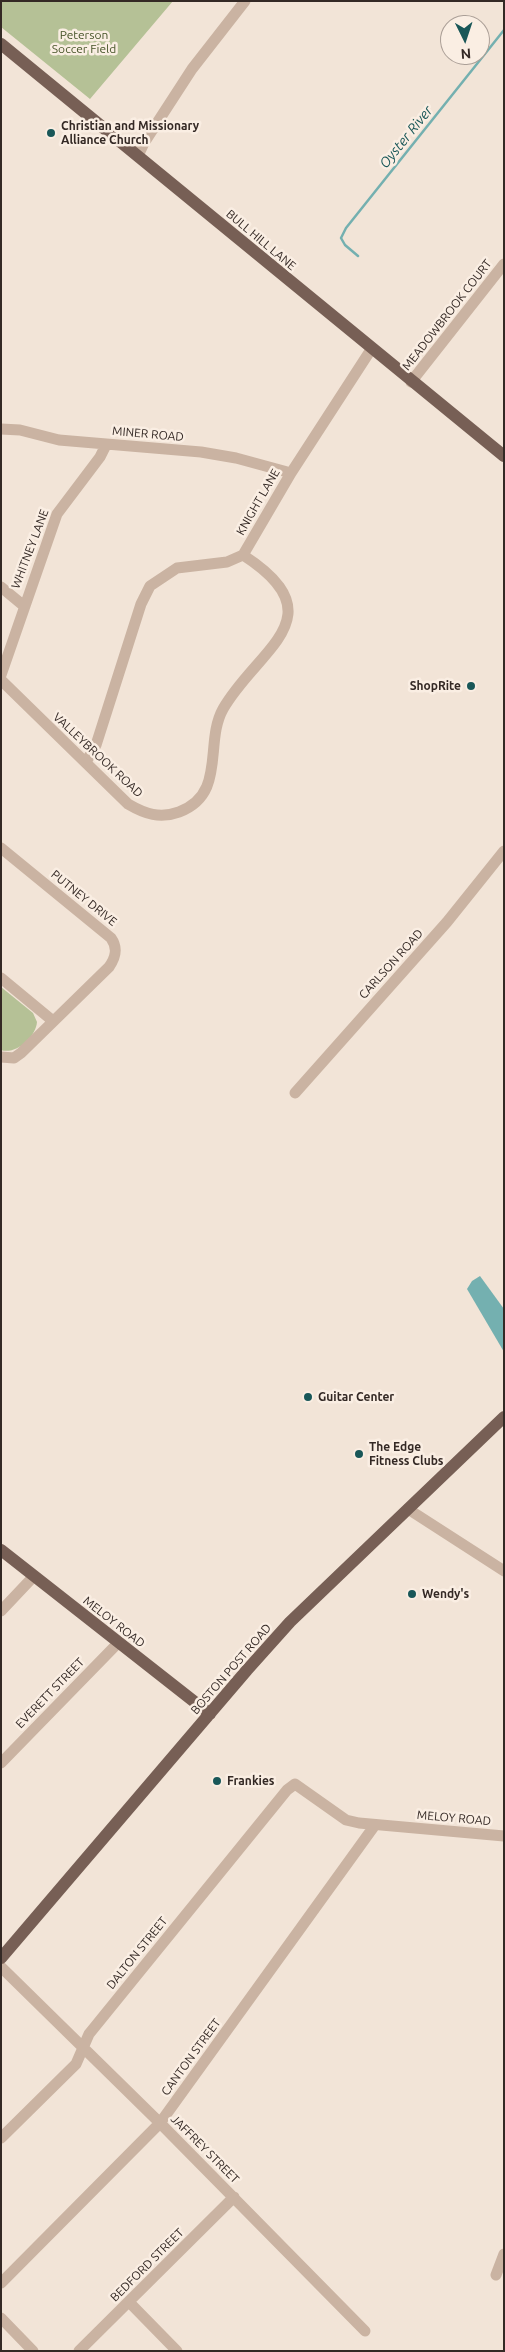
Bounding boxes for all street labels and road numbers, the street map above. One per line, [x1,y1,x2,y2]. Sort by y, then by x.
street label: BULL HILL LANE [223,207,299,273]
street label: MEADOWBROOK COURT [399,257,495,373]
street label: MINER ROAD [112,424,184,444]
street label: KNIGHT LANE [233,466,283,538]
street label: WHITNEY LANE [8,507,52,591]
street label: VALLEYBROOK ROAD [50,710,146,800]
street label: PUTNEY DRIVE [48,867,120,929]
street label: CARLSON ROAD [356,926,426,1002]
street label: MELOY ROAD [80,1593,148,1651]
street label: BOSTON POST ROAD [188,1621,274,1717]
street label: EVERETT STREET [13,1655,87,1731]
street label: MELOY ROAD [416,1808,492,1828]
street label: DALTON STREET [103,1914,171,1992]
street label: CANTON STREET [158,2016,224,2098]
street label: JAFFREY STREET [168,2112,242,2186]
street label: BEDFORD STREET [107,2225,187,2305]

